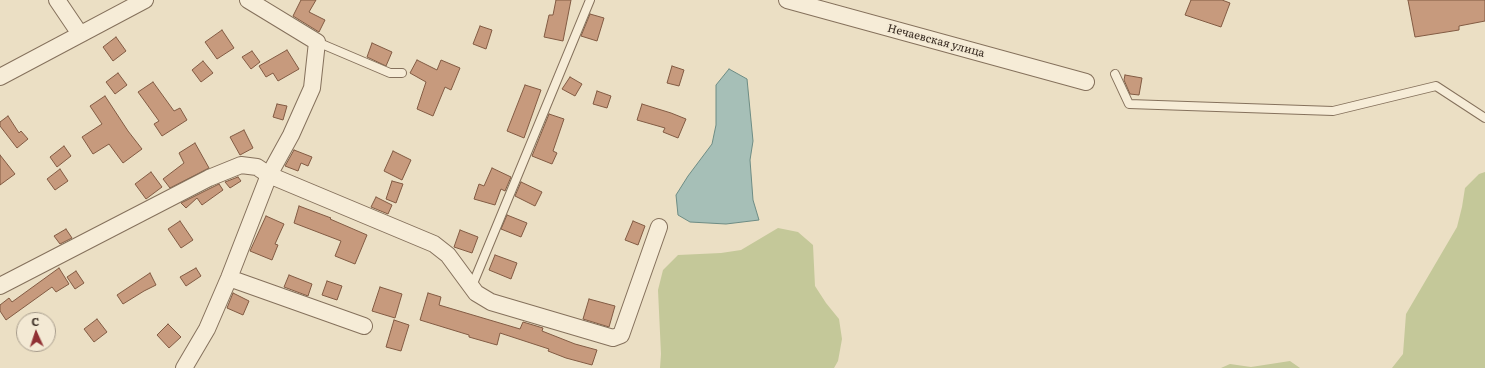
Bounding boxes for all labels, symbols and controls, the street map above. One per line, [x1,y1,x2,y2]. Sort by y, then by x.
street label: Нечаевская улица [886,22,986,60]
north arrow [16,312,56,352]
text: С [31,313,40,329]

